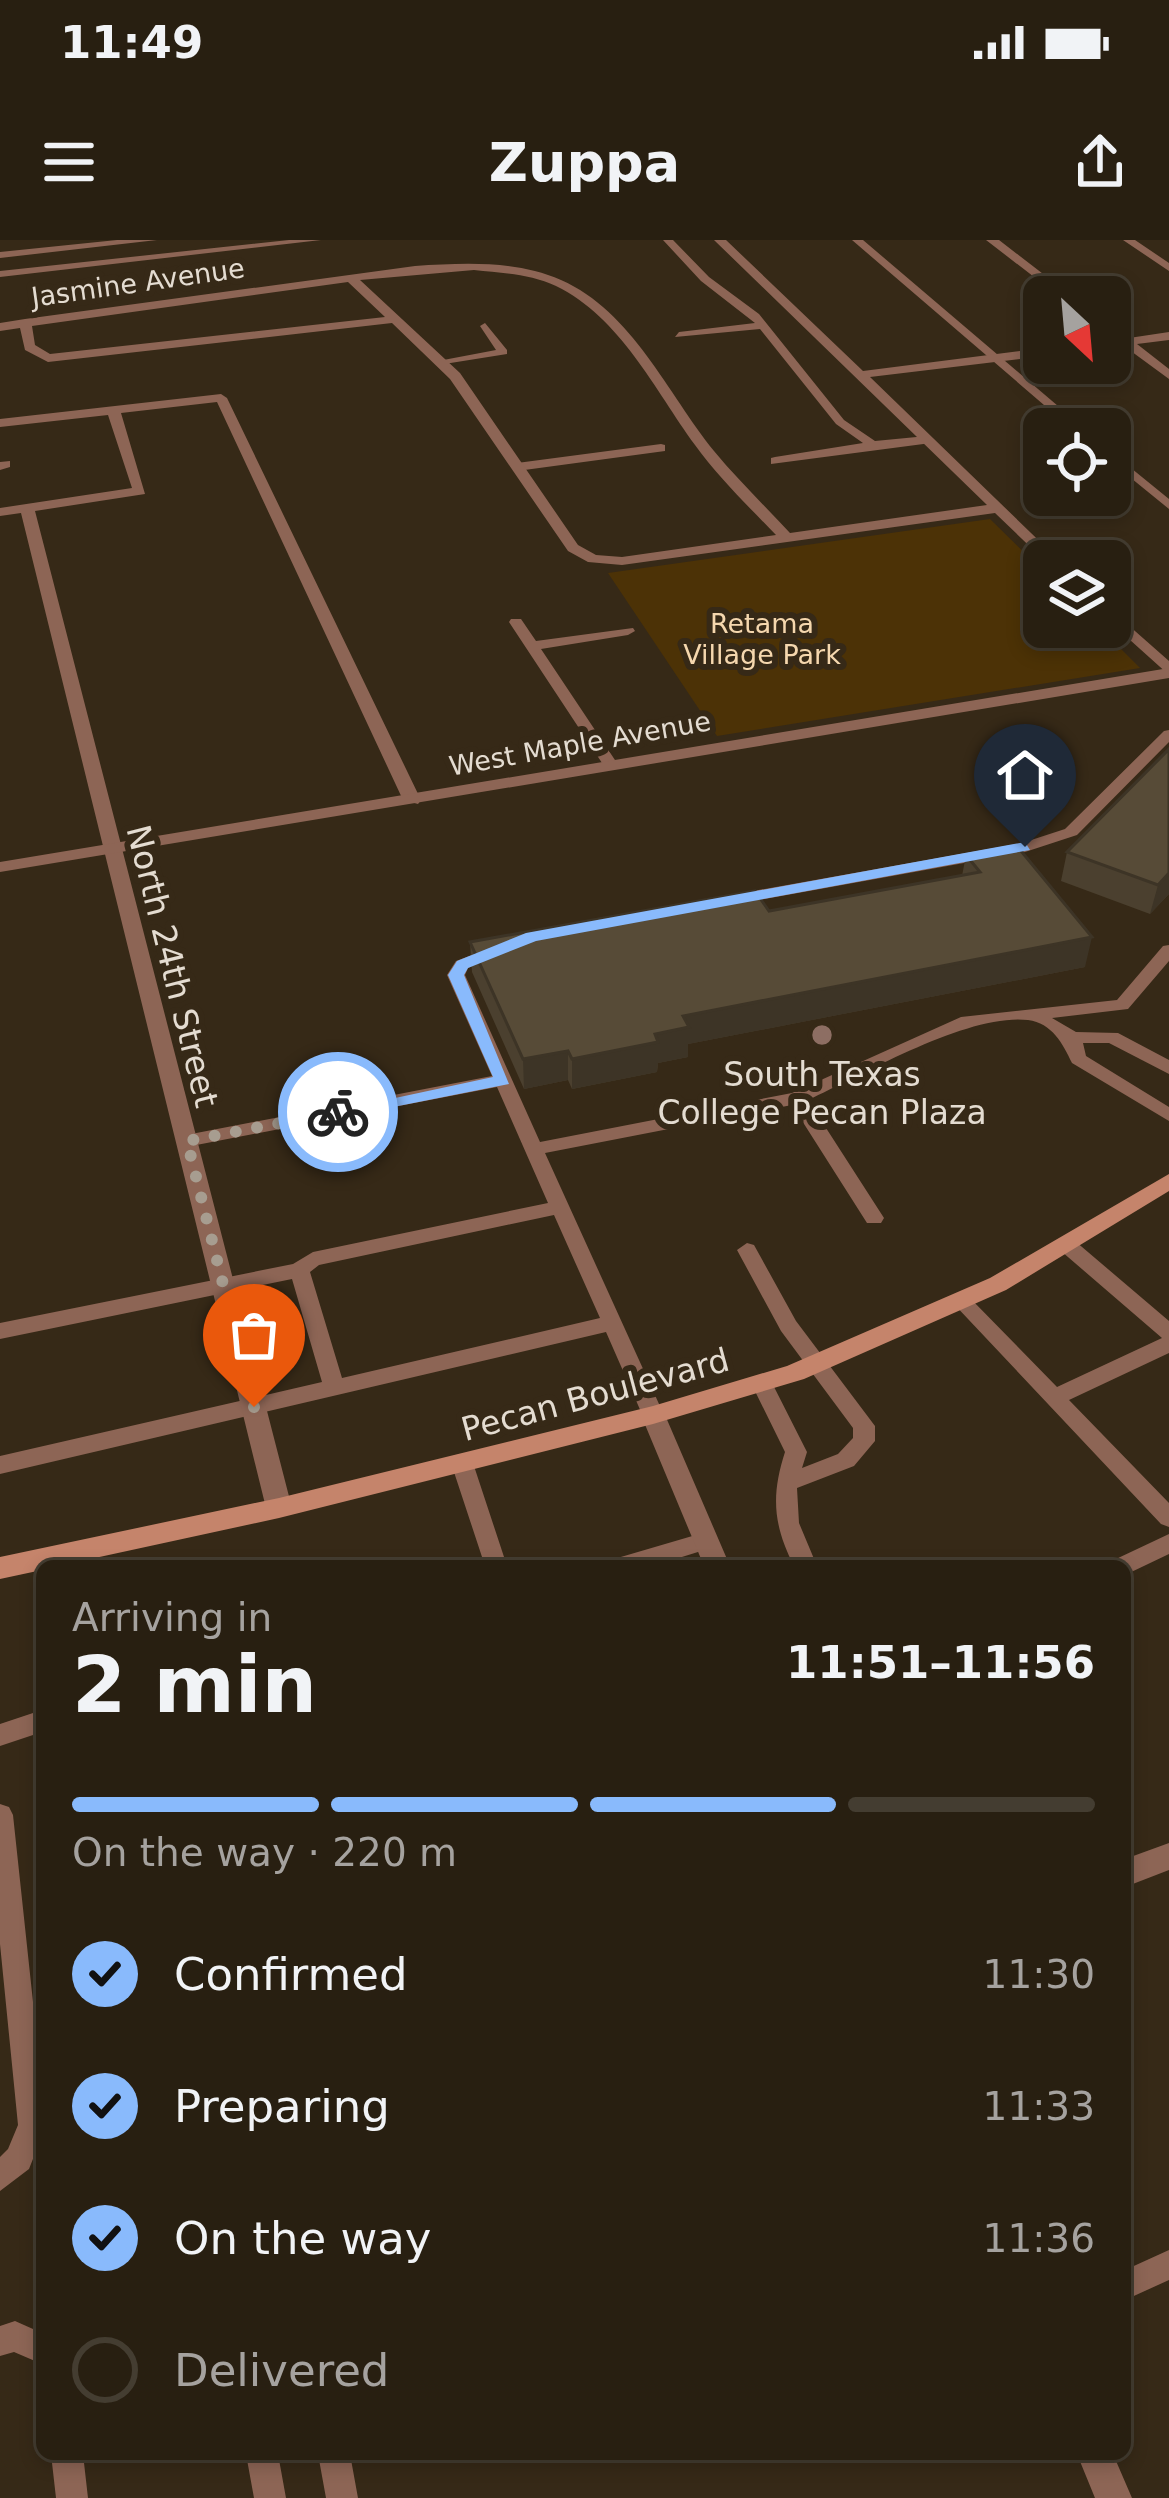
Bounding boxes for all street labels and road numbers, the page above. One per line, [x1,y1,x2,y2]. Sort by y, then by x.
street label: Jasmine Avenue [27,252,247,313]
street label: West Maple Avenue [447,705,713,782]
street label: North 24th Street [119,821,226,1111]
street label: Pecan Boulevard [457,1340,733,1449]

